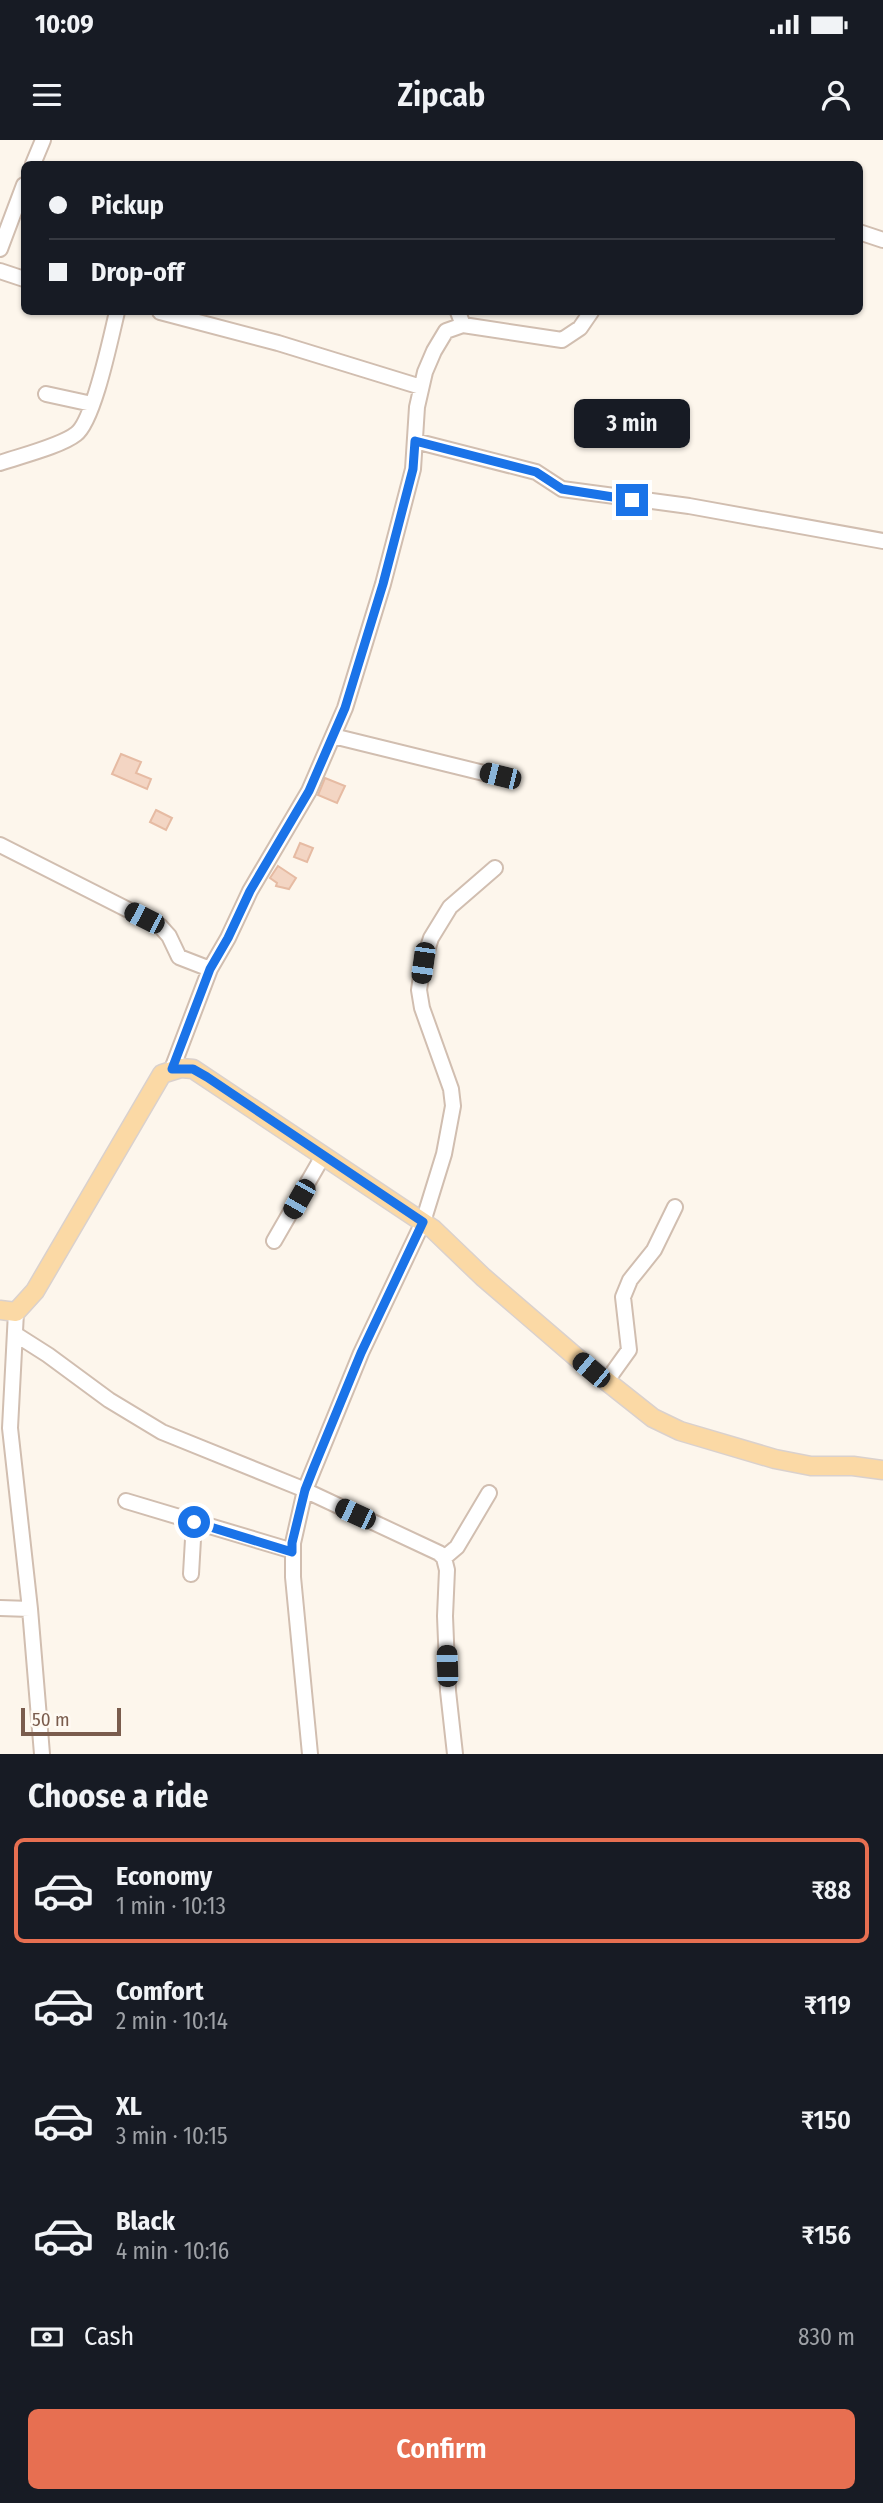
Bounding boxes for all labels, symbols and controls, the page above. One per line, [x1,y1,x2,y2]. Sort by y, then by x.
text: 10:09 [35,9,94,40]
icon: menu [28,76,66,114]
text: Zipcab [398,76,485,114]
icon: person [817,76,855,114]
text: Pickup [91,190,164,221]
text: Drop-off [91,257,184,288]
callout: 3 min [574,398,690,448]
text: 3 min [606,409,658,437]
route end [616,484,648,516]
car [478,761,523,791]
car [121,899,168,937]
car [410,941,437,985]
car [280,1176,319,1222]
car [569,1348,614,1392]
car [332,1496,379,1532]
route start [178,1506,210,1538]
car [436,1645,459,1687]
scale bar [21,1705,121,1737]
text: 50 m [32,1708,70,1731]
text: Choose a ride [28,1777,209,1815]
icon: car [32,1859,95,1922]
text: Economy [116,1861,212,1892]
text: ₹88 [811,1875,851,1906]
text: 1 min · 10:13 [116,1892,226,1920]
icon: car [32,1974,95,2037]
text: Comfort [116,1976,204,2007]
text: ₹119 [804,1990,851,2021]
text: 2 min · 10:14 [116,2007,228,2035]
icon: car [32,2089,95,2152]
text: XL [116,2091,142,2122]
text: ₹150 [801,2105,851,2136]
text: 3 min · 10:15 [116,2122,227,2150]
icon: car [32,2204,95,2267]
text: Black [116,2206,175,2237]
text: ₹156 [802,2220,851,2251]
text: 4 min · 10:16 [116,2237,229,2265]
icon: cash [28,2318,66,2356]
text: Cash [84,2321,134,2352]
text: 830 m [798,2323,855,2351]
button: Confirm [28,2409,855,2489]

